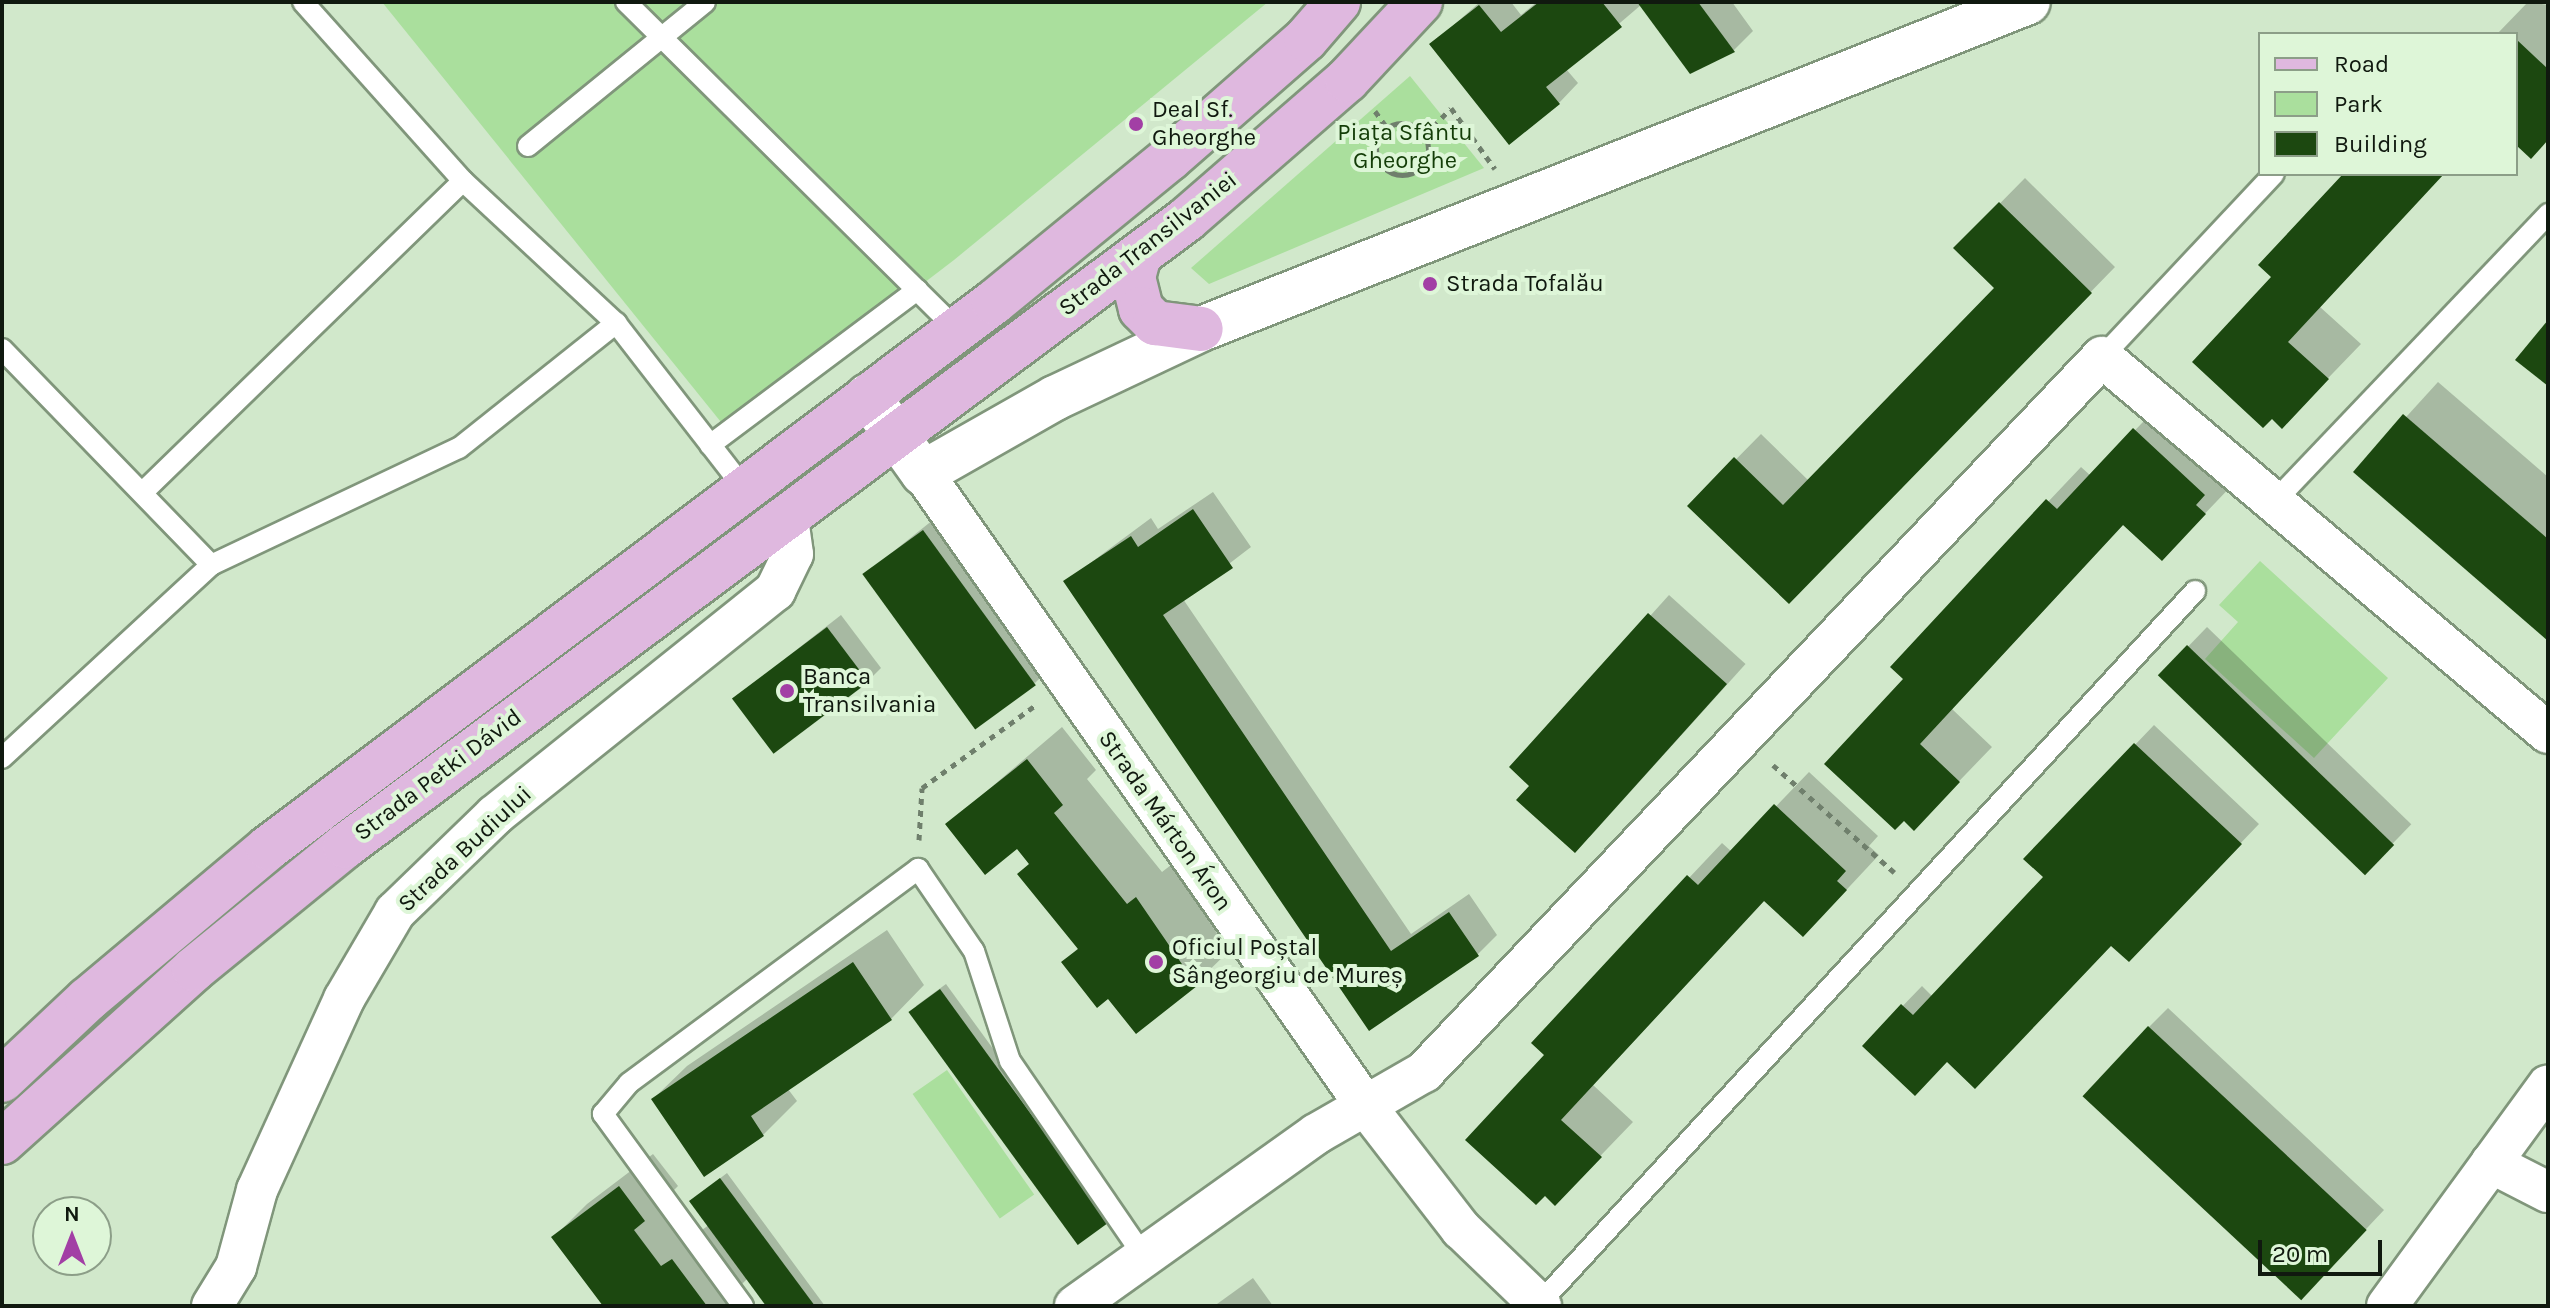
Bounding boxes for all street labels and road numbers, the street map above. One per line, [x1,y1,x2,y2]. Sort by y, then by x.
street label: Strada Transilvaniei [1053,166,1243,322]
street label: Strada Petki Dávid [349,703,527,847]
street label: Strada Márton Áron [1092,725,1238,917]
street label: Strada Budiului [392,780,538,918]

